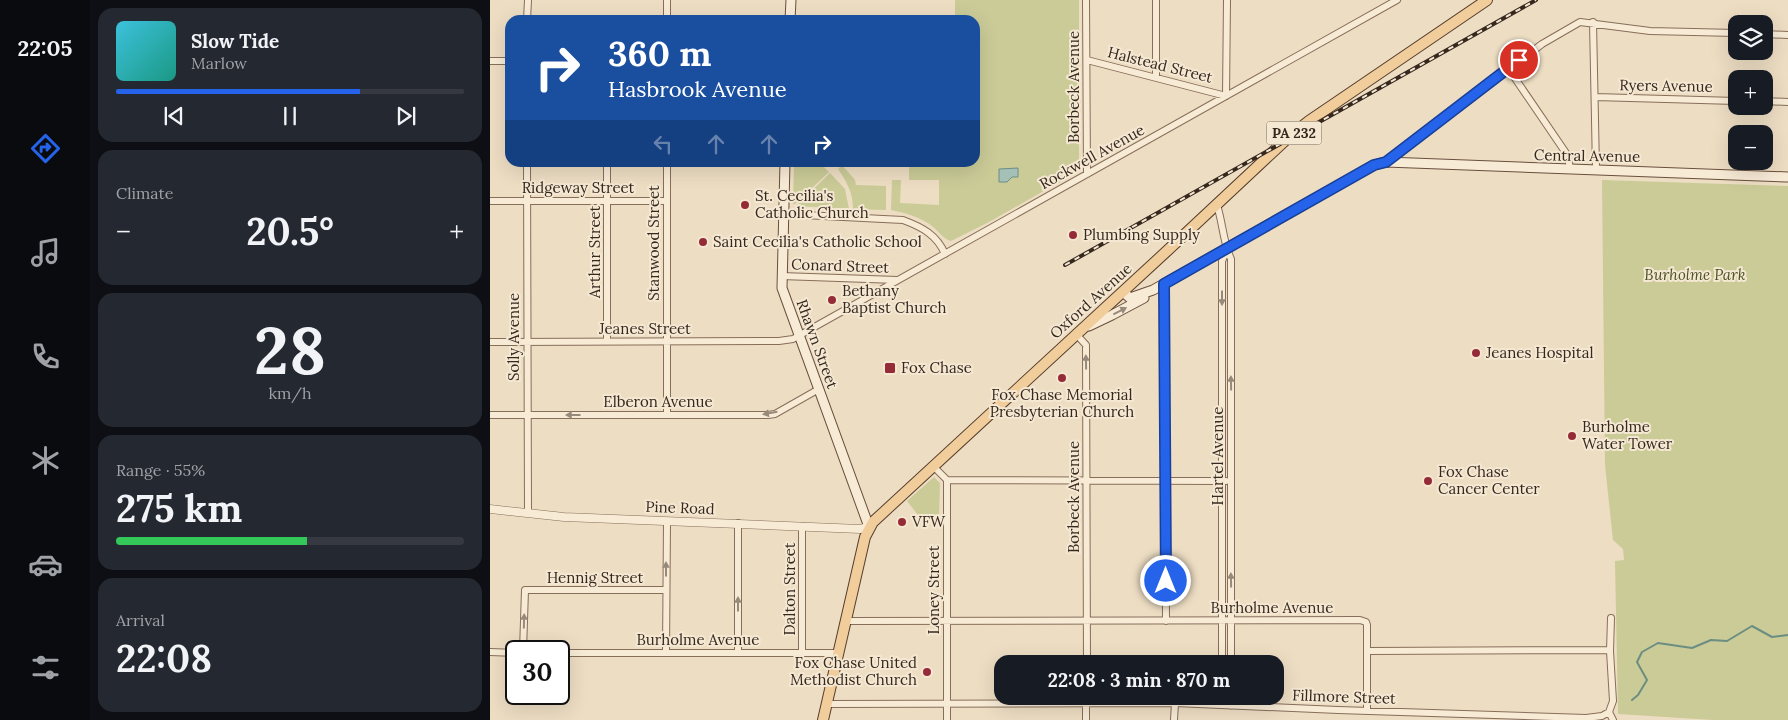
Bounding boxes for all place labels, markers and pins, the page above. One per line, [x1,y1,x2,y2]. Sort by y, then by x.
pin [1498,39,1540,81]
place label: St. Cecilia's Catholic Church [755,186,869,222]
marker: St. Cecilia's Catholic Church [739,199,751,211]
place label: Plumbing Supply [1083,225,1200,244]
marker: Plumbing Supply [1067,229,1079,241]
place label: Saint Cecilia's Catholic School [713,232,922,251]
marker: Saint Cecilia's Catholic School [697,236,709,248]
place label: Bethany Baptist Church [842,281,947,317]
marker: Bethany Baptist Church [826,294,838,306]
place label: Jeanes Hospital [1485,343,1593,362]
marker: Jeanes Hospital [1470,347,1482,359]
place label: Fox Chase [901,358,972,377]
marker: Fox Chase [883,361,897,375]
marker: Fox Chase Memorial Presbyterian Church [1056,372,1068,384]
place label: Fox Chase Memorial Presbyterian Church [990,385,1134,421]
place label: Burholme Water Tower [1582,417,1673,453]
marker: Burholme Water Tower [1566,430,1578,442]
place label: Fox Chase Cancer Center [1438,462,1540,498]
marker: Fox Chase Cancer Center [1422,475,1434,487]
place label: VFW [911,512,946,531]
marker: VFW [896,516,908,528]
place label: Fox Chase United Methodist Church [790,653,917,689]
marker: Fox Chase United Methodist Church [921,666,933,678]

